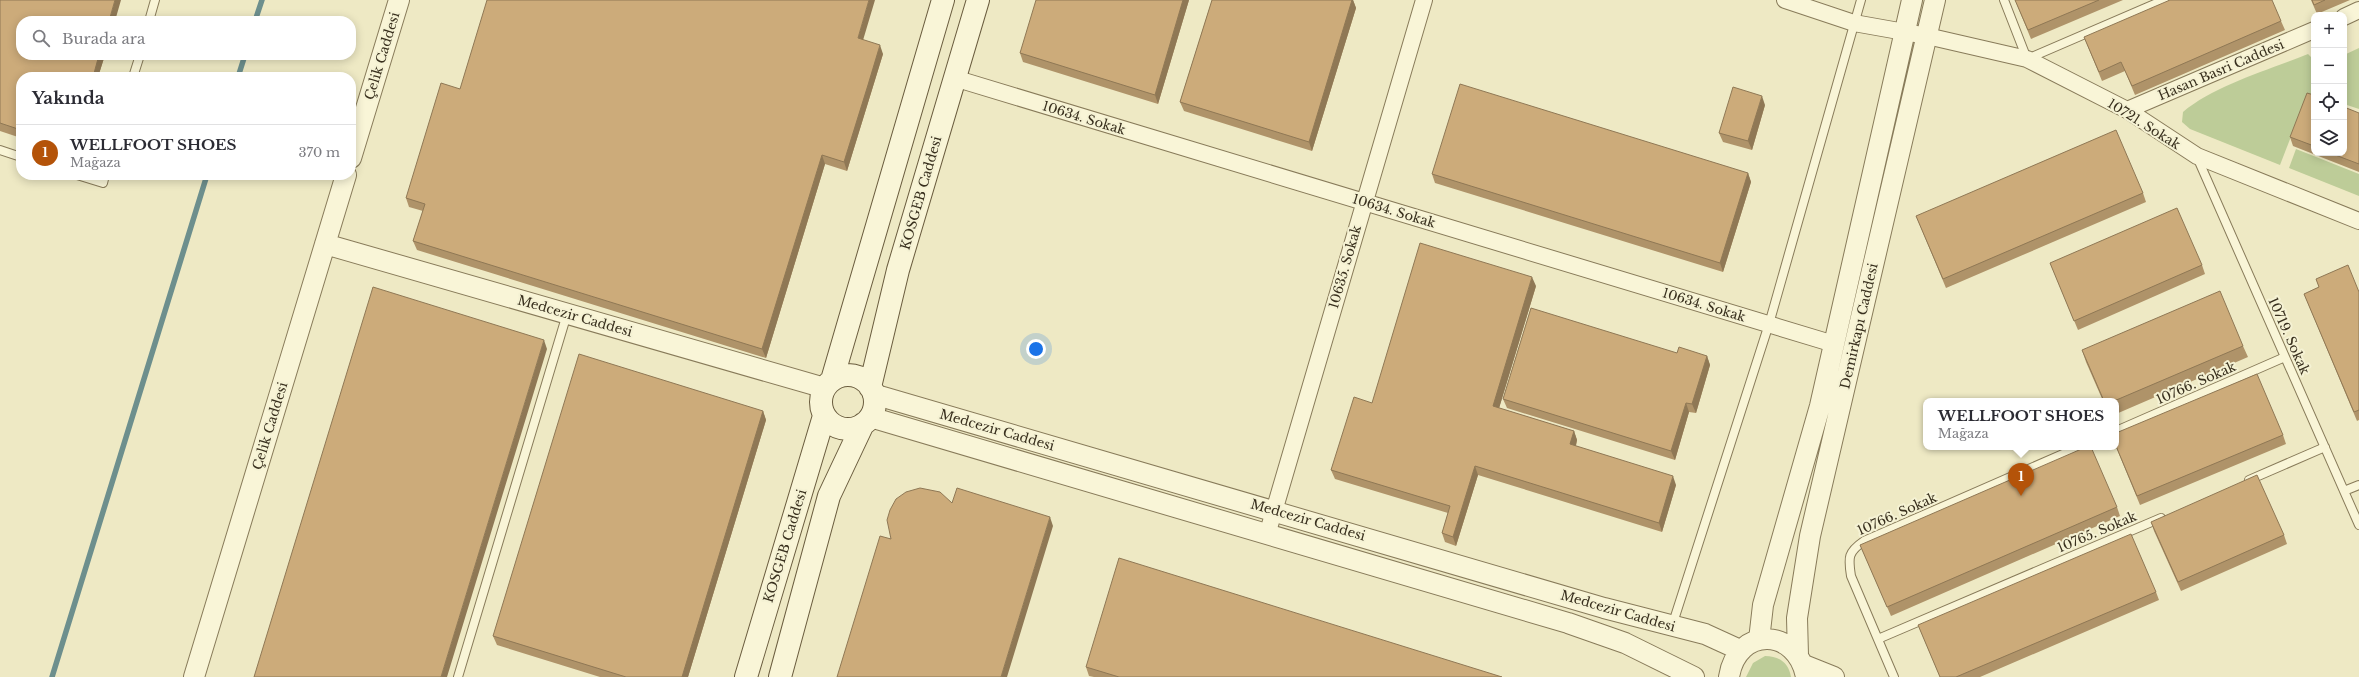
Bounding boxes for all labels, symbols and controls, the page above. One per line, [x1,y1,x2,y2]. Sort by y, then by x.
street label: Çelik Caddesi [361,9,404,102]
map controls [2311,12,2347,156]
button: + [2311,12,2347,48]
search box [16,16,356,60]
icon: search [30,27,52,49]
text: Burada ara [62,29,145,48]
street label: Hasan Basri Caddesi [2155,35,2287,104]
button: − [2311,48,2347,84]
button: locate [2311,84,2347,120]
text: Yakında [32,88,104,109]
street label: 10721. Sokak [2104,95,2184,153]
street label: 10634. Sokak [1040,97,1128,139]
button: layers [2311,120,2347,156]
street label: KOSGEB Caddesi [897,134,946,252]
text: WELLFOOT SHOES [70,135,236,154]
text: 1 [42,144,48,161]
text: 370 m [299,144,340,161]
text: Mağaza [70,154,121,171]
street label: 10634. Sokak [1350,190,1438,232]
street label: 10635. Sokak [1325,223,1365,311]
street label: Demirkapı Caddesi [1836,261,1882,391]
street label: 10634. Sokak [1660,284,1748,326]
street label: Medcezir Caddesi [516,291,635,341]
street label: 10719. Sokak [2264,295,2314,377]
your location [1026,339,1046,359]
street label: 10766. Sokak [2153,358,2239,408]
street label: Çelik Caddesi [249,379,292,472]
popup [1923,398,2119,450]
street label: Medcezir Caddesi [938,405,1057,455]
text: WELLFOOT SHOES [1938,406,2104,425]
text: Mağaza [1938,425,1989,442]
pin: 1 [2008,463,2034,496]
street label: KOSGEB Caddesi [760,487,810,605]
street label: 10766. Sokak [1854,489,1940,539]
street label: Medcezir Caddesi [1249,495,1368,545]
street label: 10765. Sokak [2055,508,2139,556]
street label: Medcezir Caddesi [1559,586,1678,636]

